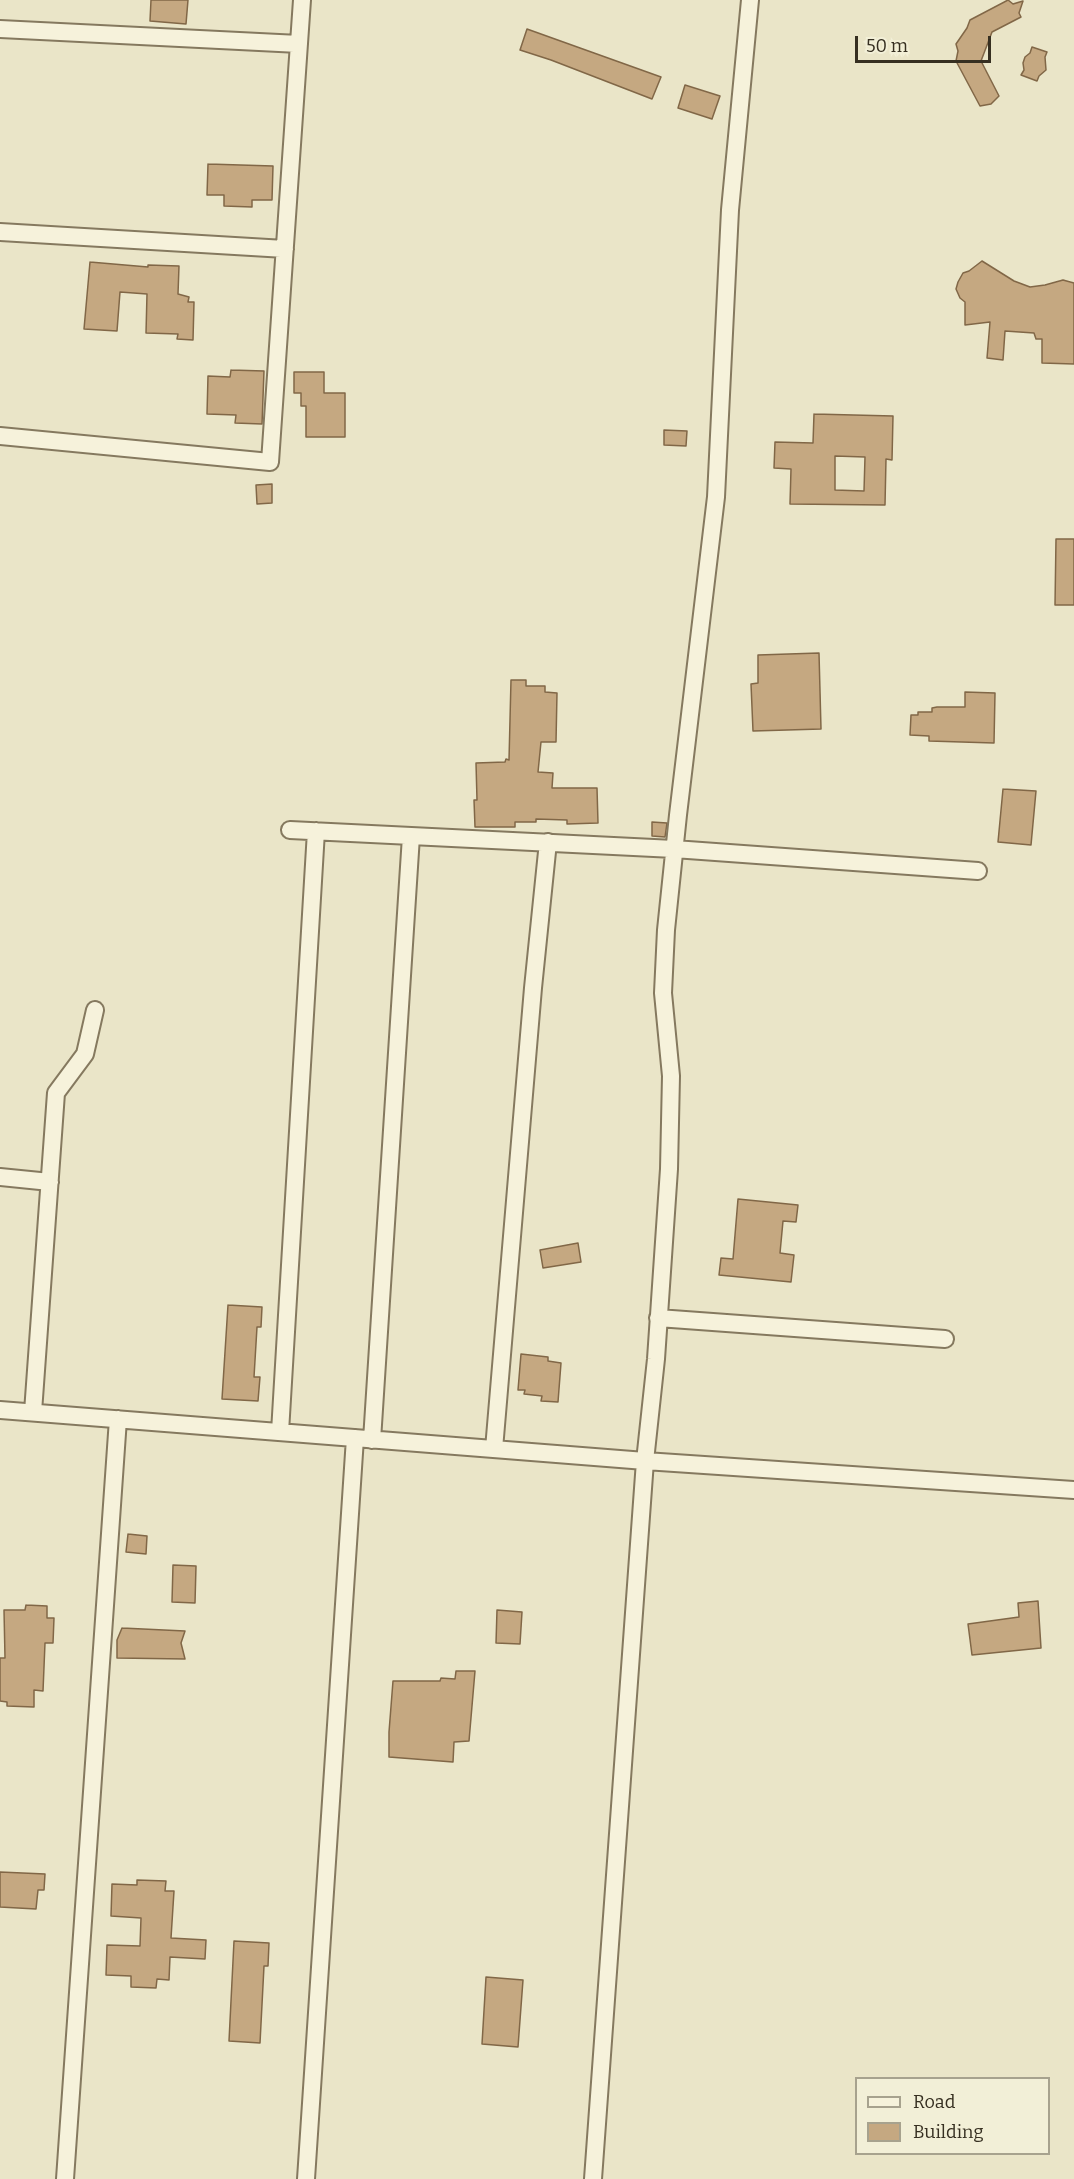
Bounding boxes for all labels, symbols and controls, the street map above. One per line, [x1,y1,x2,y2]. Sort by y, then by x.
scale bar [858,24,994,62]
text: 50 m [866,35,908,57]
legend [855,2077,1050,2155]
text: Road [913,2091,955,2113]
text: Building [913,2121,984,2143]

